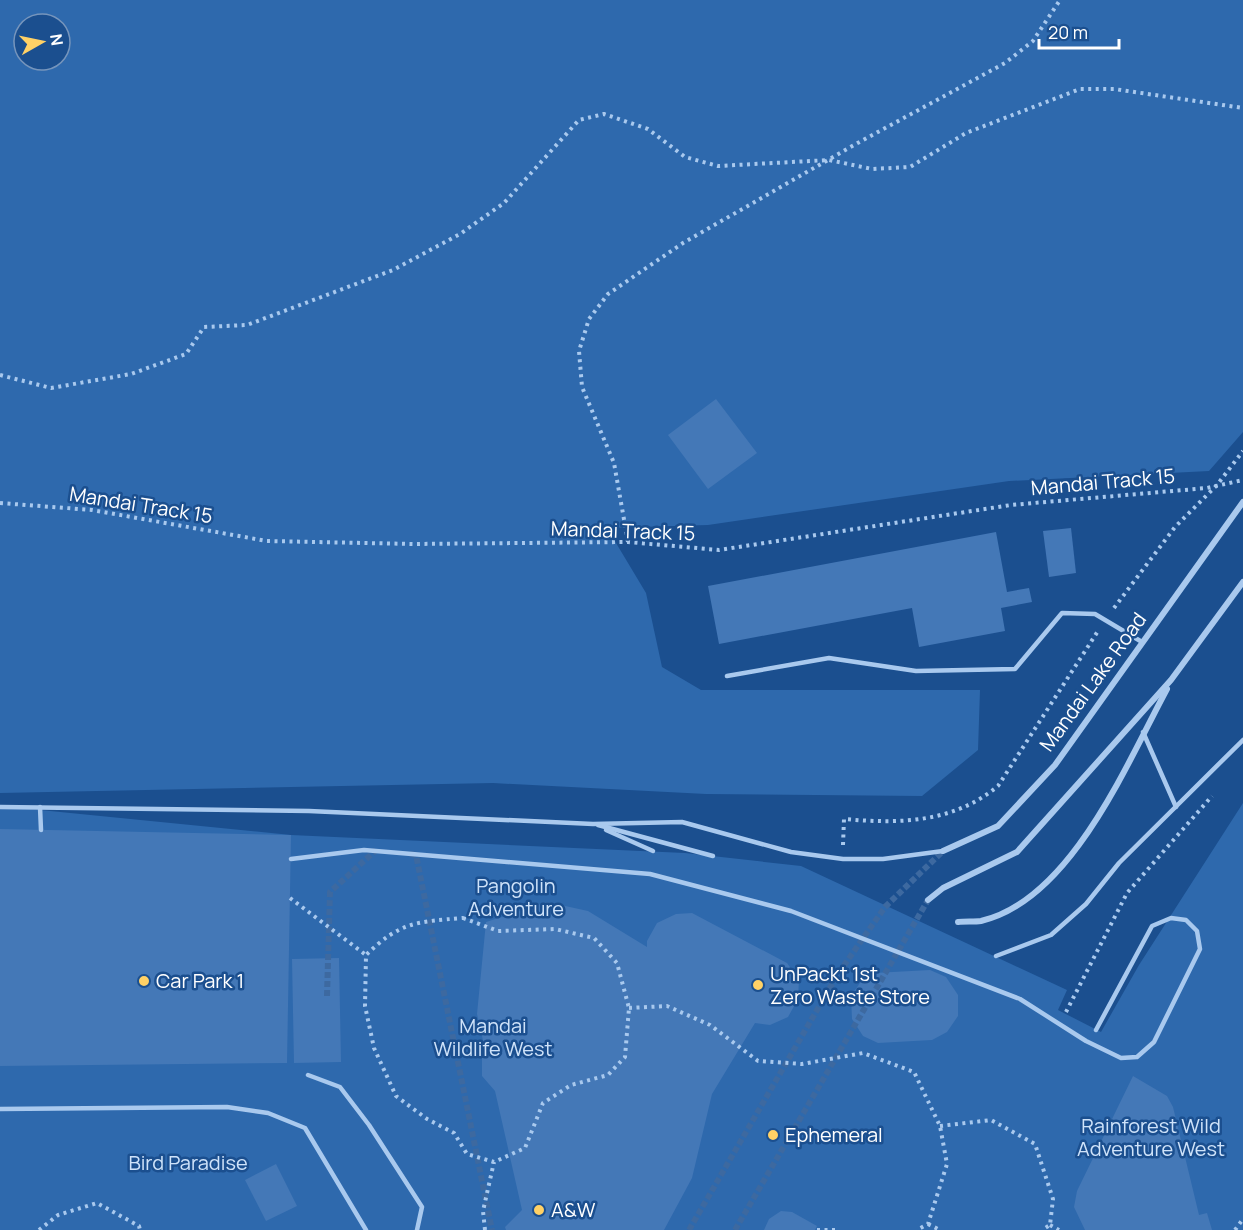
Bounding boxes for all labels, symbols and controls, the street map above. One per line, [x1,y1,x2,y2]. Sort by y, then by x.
north arrow [12,12,72,72]
scale bar [1039,12,1118,50]
text: 20 m [1048,20,1088,44]
text: N [45,32,69,47]
street label: Mandai Track 15 [1030,462,1176,501]
street label: Mandai Track 15 [68,480,215,529]
street label: Mandai Track 15 [550,514,696,547]
street label: Mandai Lake Road [1033,607,1152,757]
park label: Pangolin Adventure [468,872,564,922]
place label: UnPackt 1st Zero Waste Store [770,960,930,1010]
place label: Car Park 1 [156,967,244,994]
marker: Car Park 1 [137,974,151,988]
marker: UnPackt 1st Zero Waste Store [751,978,765,992]
park label: Mandai Wildlife West [434,1012,552,1062]
park label: Rainforest Wild Adventure West [1077,1112,1225,1162]
place label: Ephemeral [785,1121,883,1148]
marker: Ephemeral [766,1128,780,1142]
park label: Bird Paradise [128,1149,248,1176]
place label: A&W [551,1196,596,1223]
marker: A&W [532,1203,546,1217]

